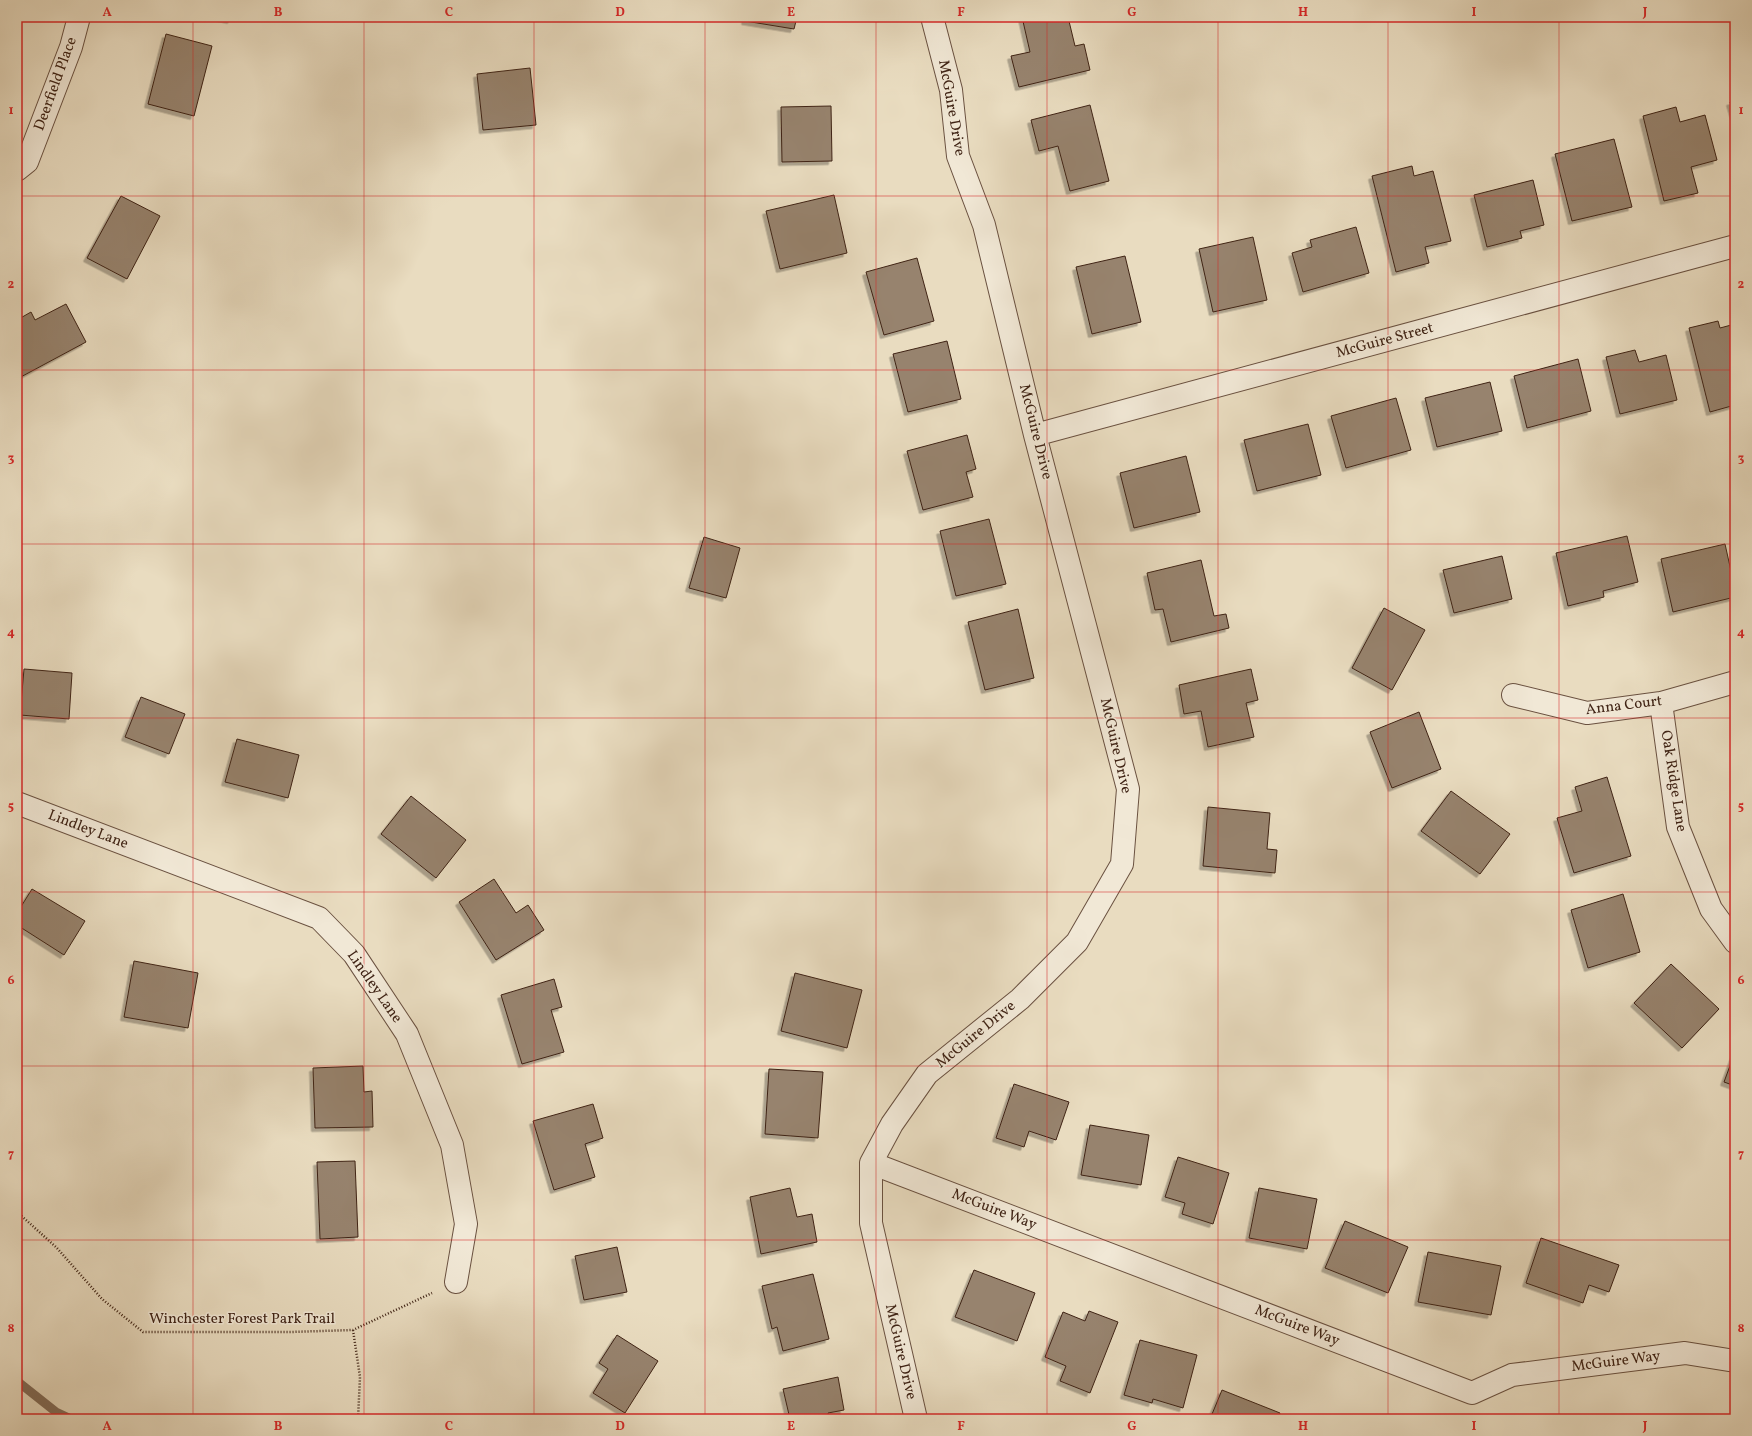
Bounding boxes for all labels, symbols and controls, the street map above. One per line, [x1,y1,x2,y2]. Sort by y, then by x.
text: A [102,4,112,22]
text: B [274,4,283,22]
text: C [445,4,453,22]
text: D [615,4,625,22]
text: E [787,4,795,22]
text: F [957,4,965,22]
text: G [1127,4,1137,22]
text: H [1298,4,1308,22]
text: I [1472,4,1477,22]
text: J [1642,4,1648,22]
street label: Deerfield Place [29,34,83,134]
street label: McGuire Drive [932,58,970,158]
text: 1 [8,102,14,120]
text: 1 [1738,102,1744,120]
text: 2 [8,276,15,294]
text: 2 [1738,276,1745,294]
street label: McGuire Street [1334,318,1436,364]
street label: McGuire Drive [1013,382,1057,482]
text: 3 [8,450,15,468]
text: 3 [1738,450,1745,468]
text: 4 [7,624,15,642]
text: 4 [1737,624,1745,642]
street label: Anna Court [1585,691,1663,721]
street label: McGuire Drive [1094,696,1136,796]
street label: Oak Ridge Lane [1655,729,1691,833]
text: 5 [8,798,14,816]
text: 5 [1738,798,1744,816]
street label: Lindley Lane [45,805,131,855]
street label: Lindley Lane [341,946,407,1028]
text: 6 [7,972,15,990]
text: 6 [1737,972,1745,990]
street label: McGuire Drive [932,996,1020,1074]
text: 7 [8,1146,14,1164]
text: 7 [1738,1146,1744,1164]
street label: McGuire Way [949,1184,1039,1236]
street label: McGuire Way [1252,1300,1342,1352]
street label: McGuire Drive [879,1302,921,1402]
street label: Winchester Forest Park Trail [149,1309,335,1330]
text: 8 [7,1320,15,1338]
text: 8 [1737,1320,1745,1338]
street label: McGuire Way [1570,1346,1662,1378]
text: A [102,1418,112,1436]
text: B [274,1418,283,1436]
text: C [445,1418,453,1436]
text: D [615,1418,625,1436]
text: E [787,1418,795,1436]
text: F [957,1418,965,1436]
text: G [1127,1418,1137,1436]
text: H [1298,1418,1308,1436]
text: I [1472,1418,1477,1436]
text: J [1642,1418,1648,1436]

